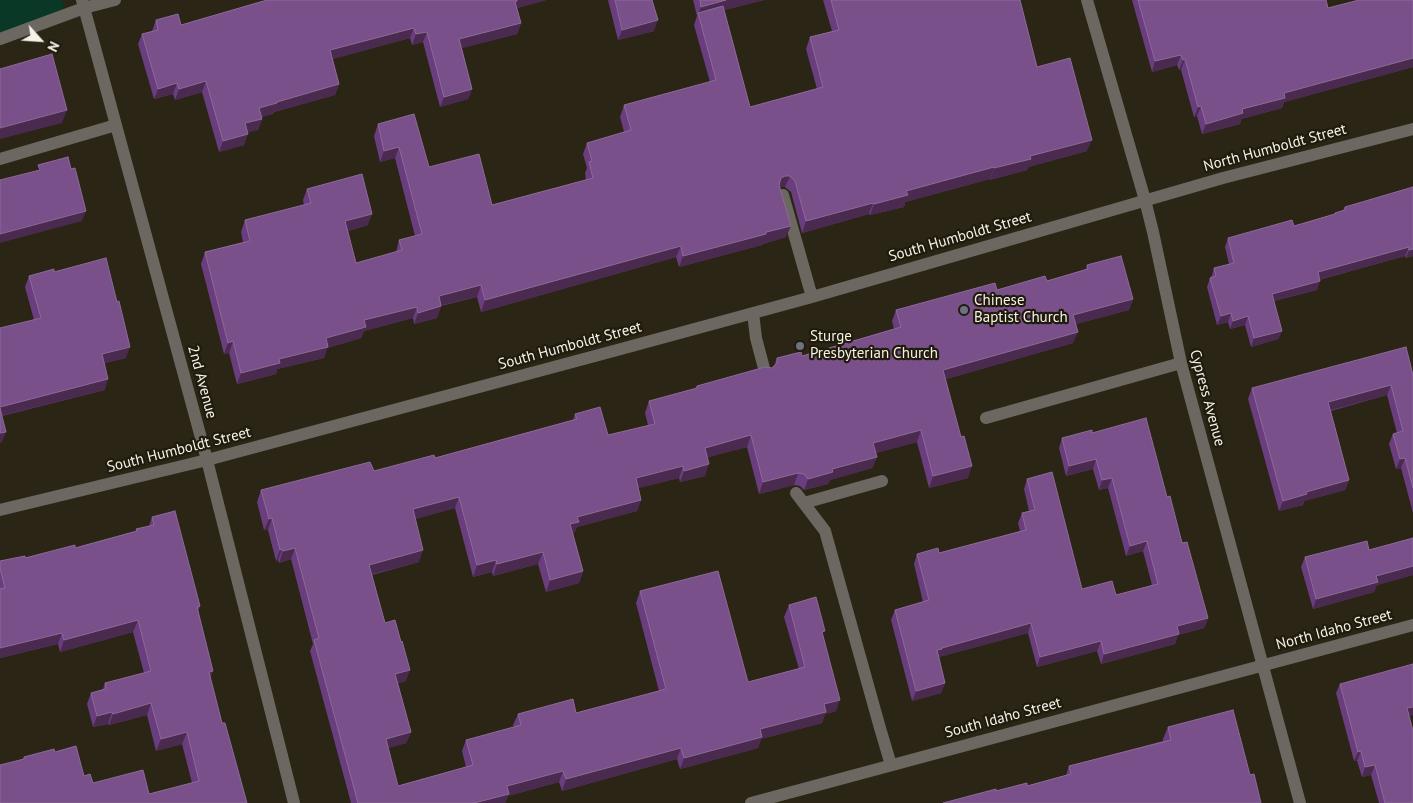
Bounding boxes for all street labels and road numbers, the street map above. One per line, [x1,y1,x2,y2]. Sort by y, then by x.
street label: North Humboldt Street [1202,120,1348,176]
street label: South Humboldt Street [887,208,1033,266]
street label: South Humboldt Street [496,318,644,374]
street label: 2nd Avenue [184,343,220,421]
street label: Cypress Avenue [1185,348,1229,448]
street label: South Humboldt Street [105,423,253,477]
street label: North Idaho Street [1274,606,1394,654]
street label: South Idaho Street [943,694,1063,742]

